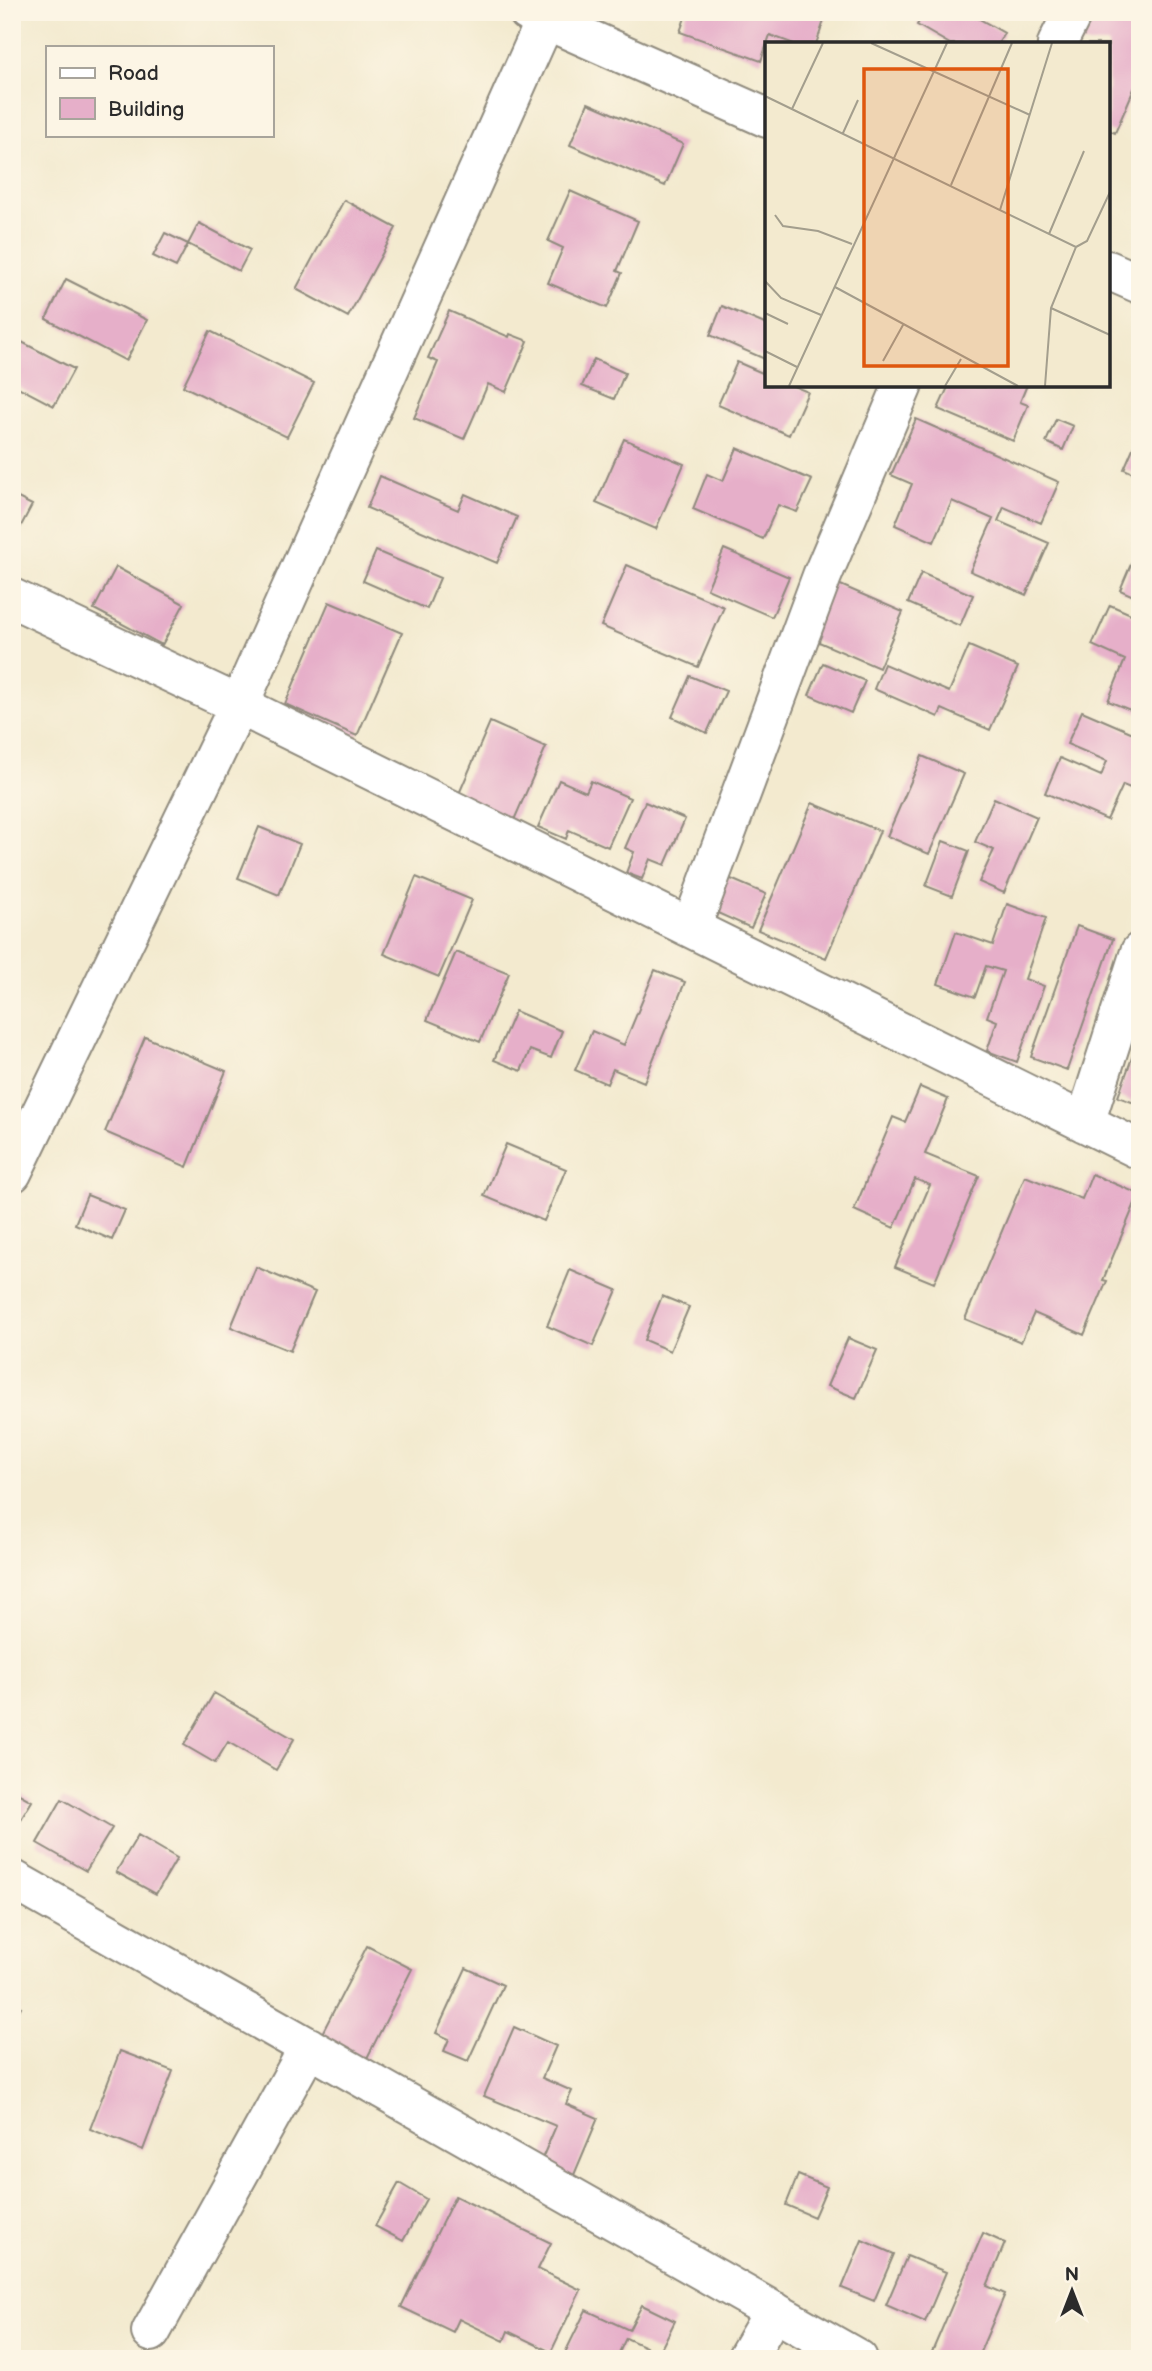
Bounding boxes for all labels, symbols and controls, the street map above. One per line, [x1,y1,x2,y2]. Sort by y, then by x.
inset map [765,42,1110,387]
legend [46,46,273,136]
text: Road [108,61,159,86]
text: Building [108,97,184,122]
north arrow [1036,2256,1106,2326]
text: N [1065,2264,1079,2287]

